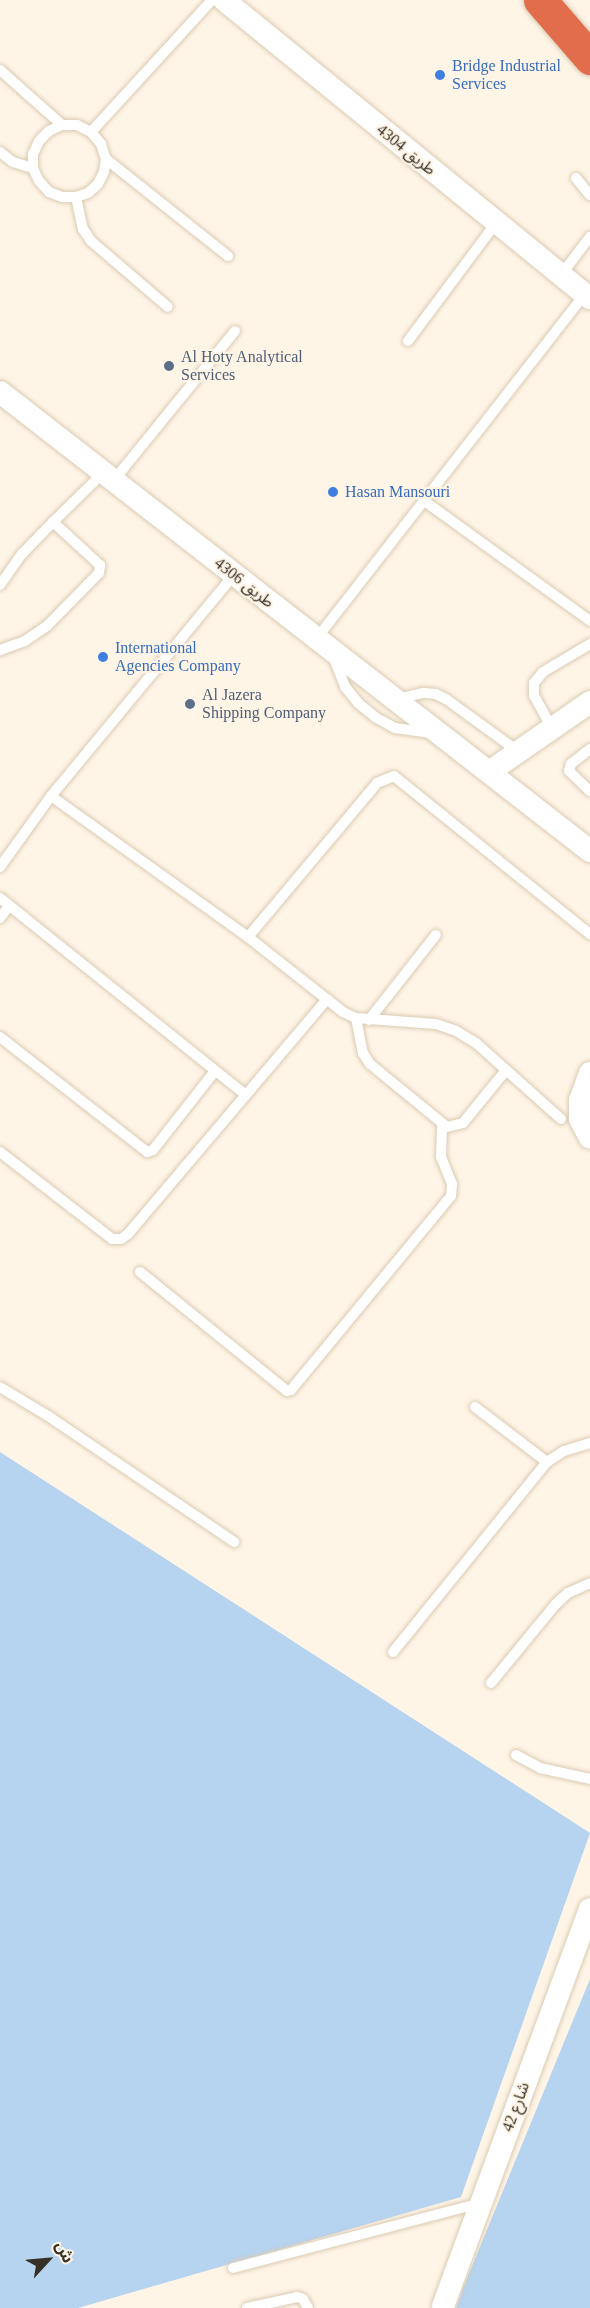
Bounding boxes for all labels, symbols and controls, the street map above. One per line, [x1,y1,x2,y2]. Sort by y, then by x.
place label: Bridge Industrial Services [452,56,561,94]
marker: Bridge Industrial Services [433,68,447,82]
street label: طريق 4304 [373,120,439,180]
place label: Al Hoty Analytical Services [181,347,304,385]
marker: Al Hoty Analytical Services [162,359,176,373]
place label: Hasan Mansouri [345,482,450,502]
marker: Hasan Mansouri [326,485,340,499]
street label: طريق 4306 [210,554,278,612]
place label: International Agencies Company [115,638,241,676]
marker: International Agencies Company [96,650,110,664]
place label: Al Jazera Shipping Company [202,685,326,723]
marker: Al Jazera Shipping Company [183,697,197,711]
street label: شارع 42 [498,2080,534,2134]
north arrow [18,2230,78,2290]
text: ش [52,2238,77,2265]

